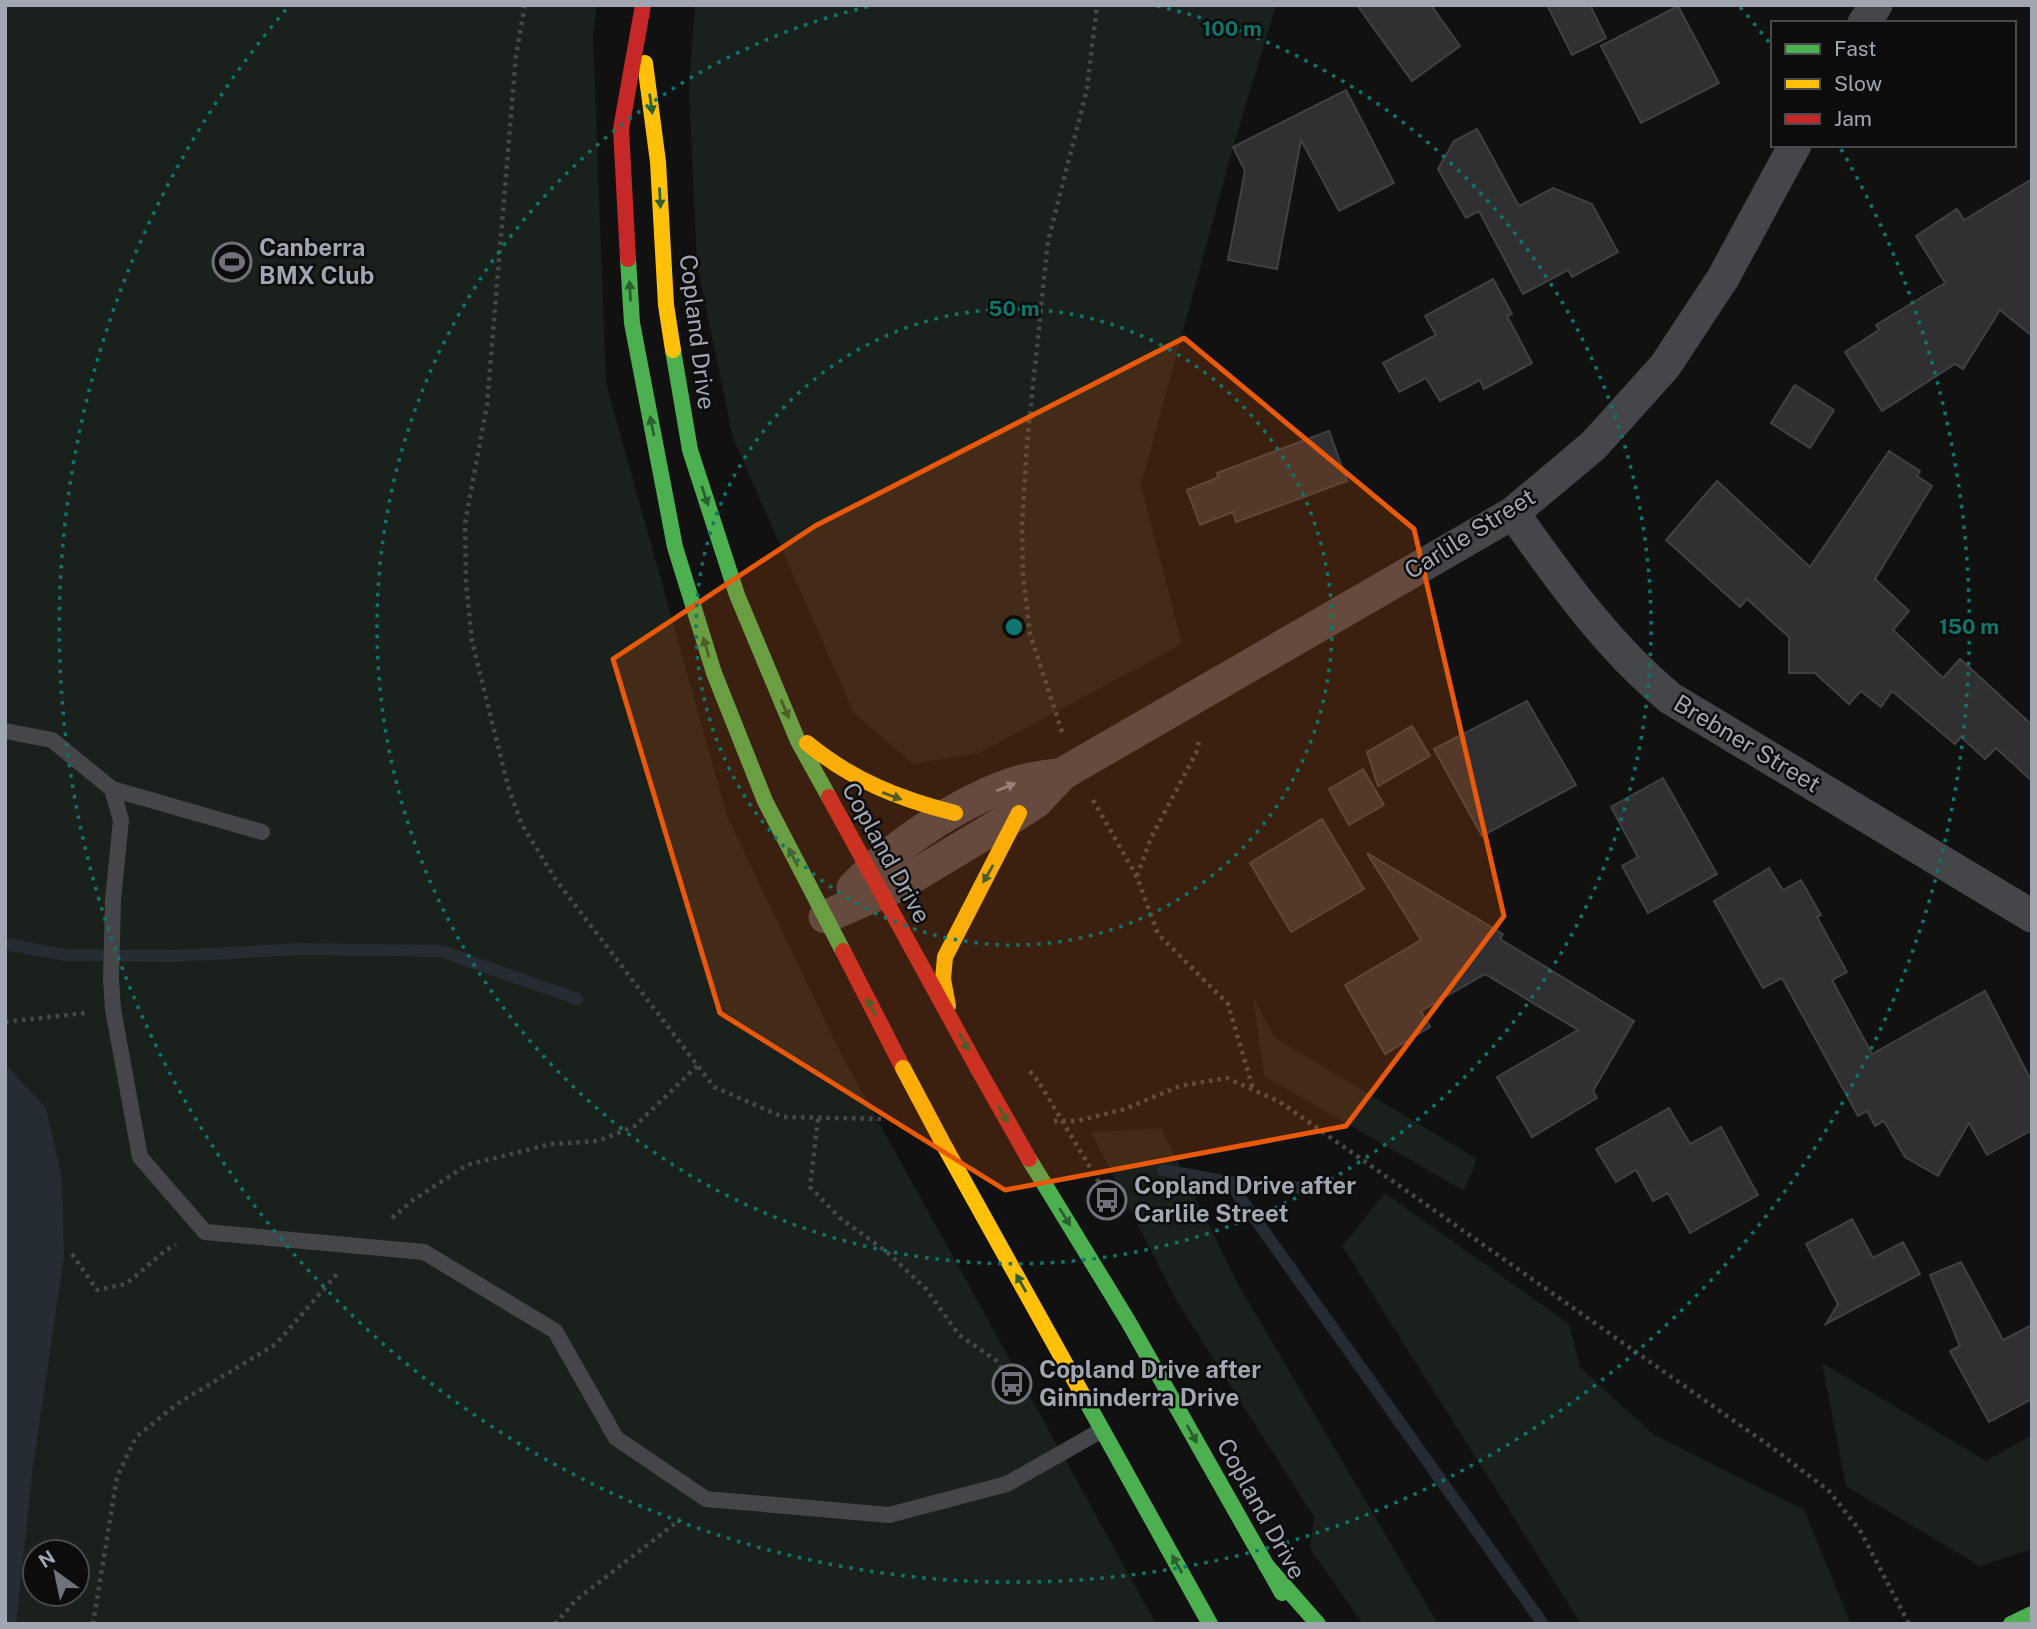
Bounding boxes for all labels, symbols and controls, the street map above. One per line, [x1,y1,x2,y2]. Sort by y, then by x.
text: 100 m [1202,16,1262,41]
legend [1771,21,2016,147]
text: Fast [1834,36,1876,61]
text: Slow [1834,71,1882,96]
one-way arrow [645,93,656,115]
text: Jam [1834,106,1872,131]
one-way arrow [655,187,666,209]
place label: Canberra BMX Club [259,233,374,289]
sports icon: Canberra BMX Club [211,241,253,283]
street label: Copland Drive [675,253,721,411]
one-way arrow [625,279,636,301]
text: 50 m [988,296,1040,321]
one-way arrow [646,415,657,437]
street label: Carlile Street [1399,482,1540,584]
one-way arrow [700,486,711,507]
text: 150 m [1939,614,1999,639]
centre of rings [1002,615,1026,639]
one-way arrow [700,636,710,657]
street label: Brebner Street [1669,688,1826,798]
one-way arrow [780,699,791,720]
street label: Copland Drive [837,777,937,928]
one-way arrow [996,781,1016,793]
one-way arrow [882,790,903,801]
one-way arrow [787,847,799,867]
one-way arrow [982,864,994,883]
one-way arrow [866,997,877,1017]
one-way arrow [957,1033,969,1053]
one-way arrow [997,1104,1009,1124]
place label: Copland Drive after Carlile Street [1134,1171,1356,1227]
bus stop icon: Copland Drive after Carlile Street [1086,1179,1128,1221]
one-way arrow [1058,1208,1071,1227]
one-way arrow [1015,1274,1027,1293]
place label: Copland Drive after Ginninderra Drive [1039,1355,1261,1411]
bus stop icon: Copland Drive after Ginninderra Drive [991,1363,1033,1405]
one-way arrow [1186,1425,1198,1444]
street label: Copland Drive [1212,1433,1312,1584]
north arrow [21,1538,91,1608]
text: N [35,1545,59,1572]
one-way arrow [1171,1554,1183,1574]

